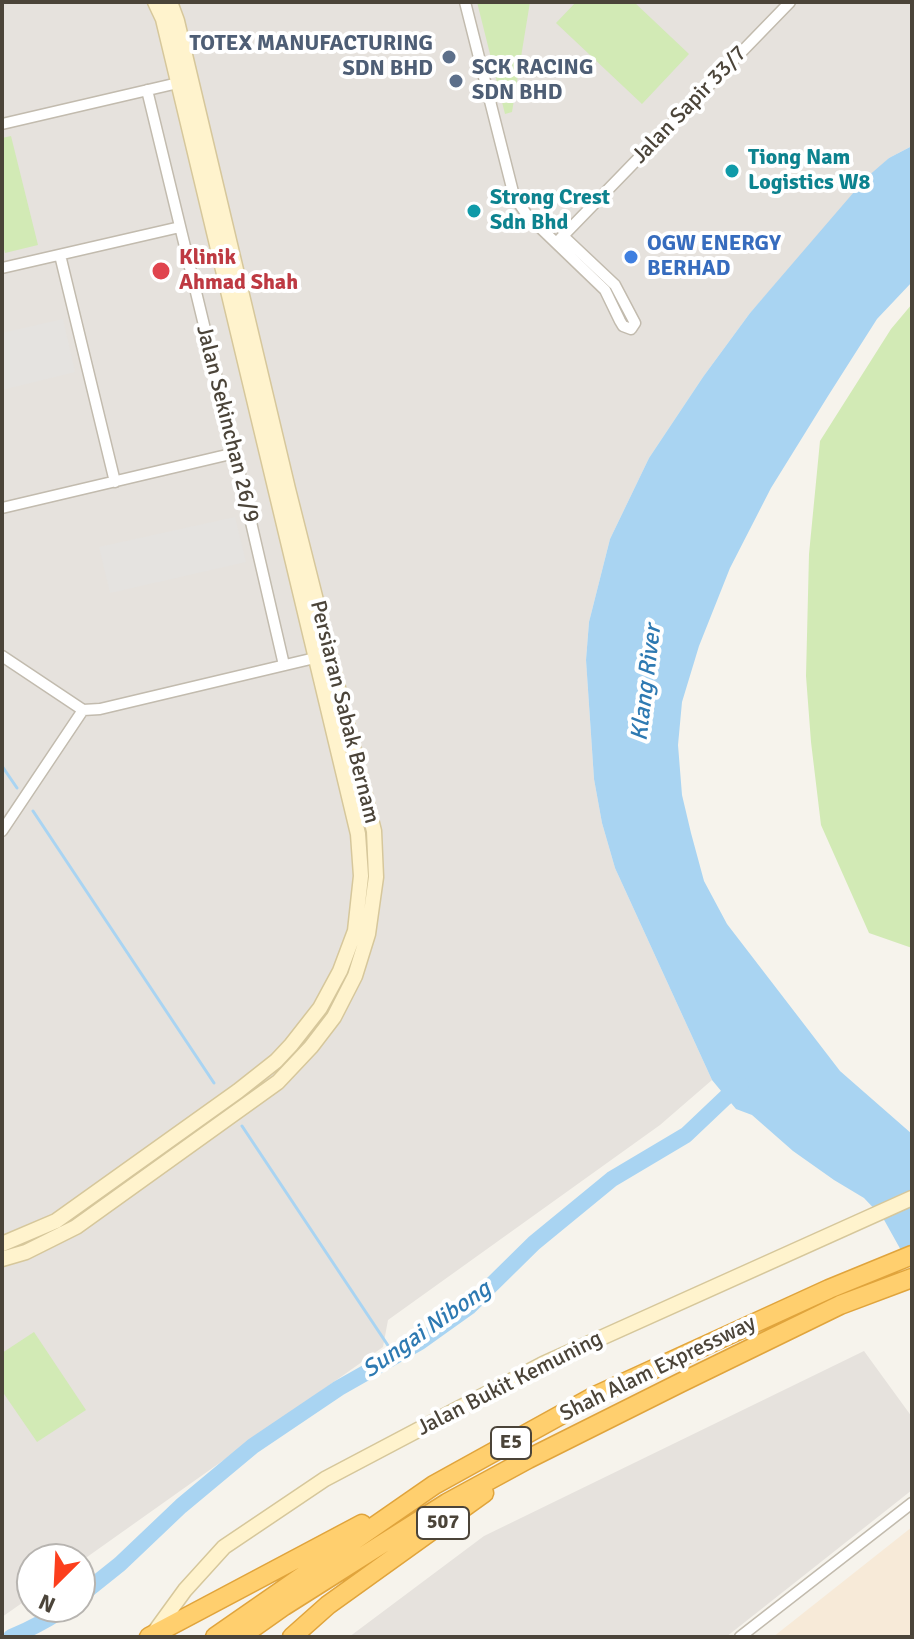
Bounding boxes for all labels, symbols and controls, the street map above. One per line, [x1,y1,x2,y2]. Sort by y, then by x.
place label: TOTEX MANUFACTURING SDN BHD [189,31,433,82]
street label: Jalan Sapir 33/7 [627,41,753,169]
marker: TOTEX MANUFACTURING SDN BHD [440,48,458,66]
place label: SCK RACING SDN BHD [472,55,593,106]
marker: SCK RACING SDN BHD [447,72,465,90]
place label: Tiong Nam Logistics W8 [748,145,870,196]
marker: Tiong Nam Logistics W8 [723,162,741,180]
place label: Strong Crest Sdn Bhd [490,185,610,236]
marker: Strong Crest Sdn Bhd [465,202,483,220]
place label: OGW ENERGY BERHAD [647,231,781,282]
place label: Klinik Ahmad Shah [179,245,298,296]
marker: OGW ENERGY BERHAD [622,248,640,266]
marker: Klinik Ahmad Shah [150,260,172,282]
street label: Jalan Sekinchan 26/9 [190,323,264,525]
street label: Persiaran Sabak Bernam [304,598,384,826]
water label: Klang River [626,623,668,743]
water label: Sungai Nibong [357,1275,497,1385]
street label: Shah Alam Expressway [556,1310,760,1428]
street label: Jalan Bukit Kemuning [413,1326,607,1442]
road number: E5 [491,1427,531,1459]
road number: 507 [417,1507,469,1539]
north arrow [16,1543,96,1623]
text: N [34,1588,59,1619]

